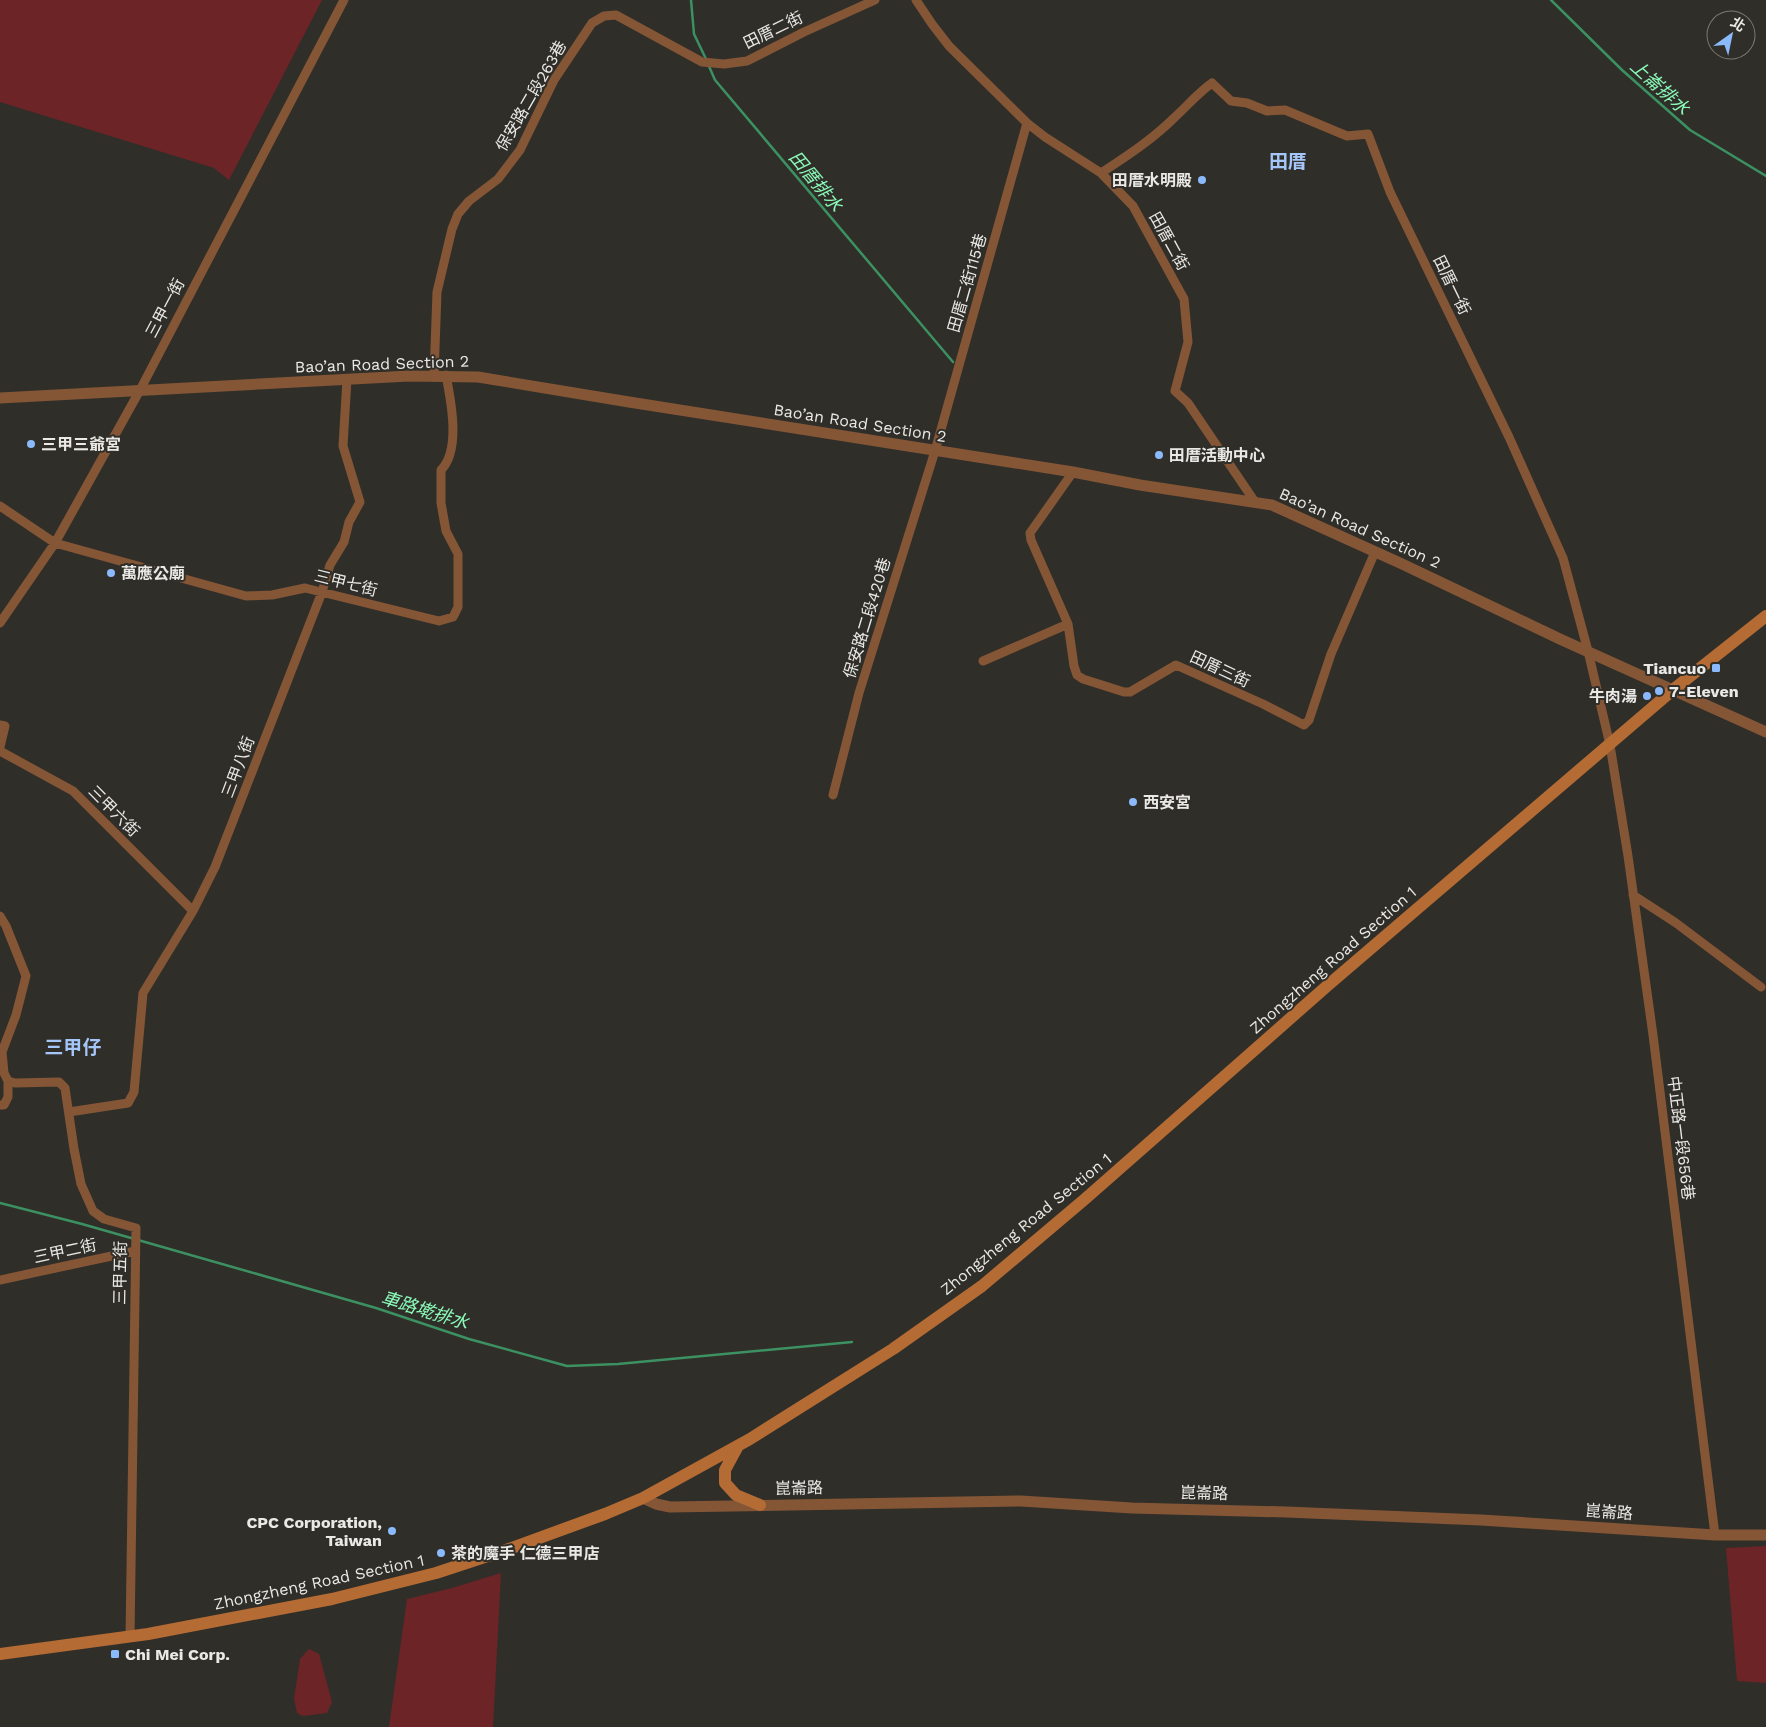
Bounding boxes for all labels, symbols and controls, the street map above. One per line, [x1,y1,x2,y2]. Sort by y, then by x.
street label: 田厝二街 [740,7,806,53]
north arrow [1706,10,1756,60]
text: 北 [1728,14,1748,35]
street label: 保安路二段263巷 [492,37,570,155]
water label: 上崙排水 [1626,55,1695,120]
water label: 田厝排水 [785,147,848,216]
district label: 田厝 [1269,150,1307,173]
place label: 田厝水明殿 [1112,171,1192,190]
marker: 田厝水明殿 [1196,174,1208,186]
street label: 田厝二街 [1145,208,1193,274]
street label: 田厝二街115巷 [944,231,990,335]
street label: 田厝一街 [1429,252,1475,318]
street label: 三甲一街 [142,275,188,341]
street label: Bao’an Road Section 2 [294,351,470,377]
street label: Bao’an Road Section 2 [772,400,948,446]
place label: 三甲三爺宮 [41,435,121,454]
marker: 三甲三爺宮 [25,438,37,450]
place label: 田厝活動中心 [1169,446,1265,465]
marker: 田厝活動中心 [1153,449,1165,461]
street label: Bao’an Road Section 2 [1276,484,1444,572]
street label: 保安路二段420巷 [840,555,894,681]
place label: 萬應公廟 [121,564,185,583]
street label: 三甲七街 [313,566,379,600]
marker: 萬應公廟 [105,567,117,579]
street label: 田厝三街 [1187,647,1253,691]
place label: Tiancuo [1643,659,1706,678]
marker: Tiancuo [1710,662,1722,674]
place label: 7-Eleven [1669,682,1739,701]
marker: 7-Eleven [1653,685,1665,697]
place label: 牛肉湯 [1589,687,1637,706]
marker: 牛肉湯 [1641,690,1653,702]
street label: 三甲八街 [218,734,258,800]
street label: 三甲六街 [85,782,143,840]
place label: 西安宮 [1143,793,1191,812]
marker: 西安宮 [1127,796,1139,808]
street label: Zhongzheng Road Section 1 [1246,883,1420,1037]
district label: 三甲仔 [44,1036,102,1059]
street label: 中正路一段656巷 [1664,1075,1698,1201]
street label: Zhongzheng Road Section 1 [937,1149,1115,1299]
street label: 三甲二街 [32,1235,98,1267]
street label: 三甲五街 [110,1241,130,1305]
water label: 車路墘排水 [379,1287,472,1333]
street label: 崑崙路 [775,1478,823,1498]
street label: 崑崙路 [1180,1483,1228,1503]
street label: 崑崙路 [1584,1501,1634,1523]
place label: CPC Corporation, Taiwan [246,1513,382,1550]
marker: CPC Corporation, Taiwan [386,1525,398,1537]
place label: 茶的魔手 仁德三甲店 [451,1544,600,1563]
marker: 茶的魔手 仁德三甲店 [435,1547,447,1559]
street label: Zhongzheng Road Section 1 [212,1550,426,1614]
place label: Chi Mei Corp. [125,1645,230,1664]
marker: Chi Mei Corp. [109,1648,121,1660]

